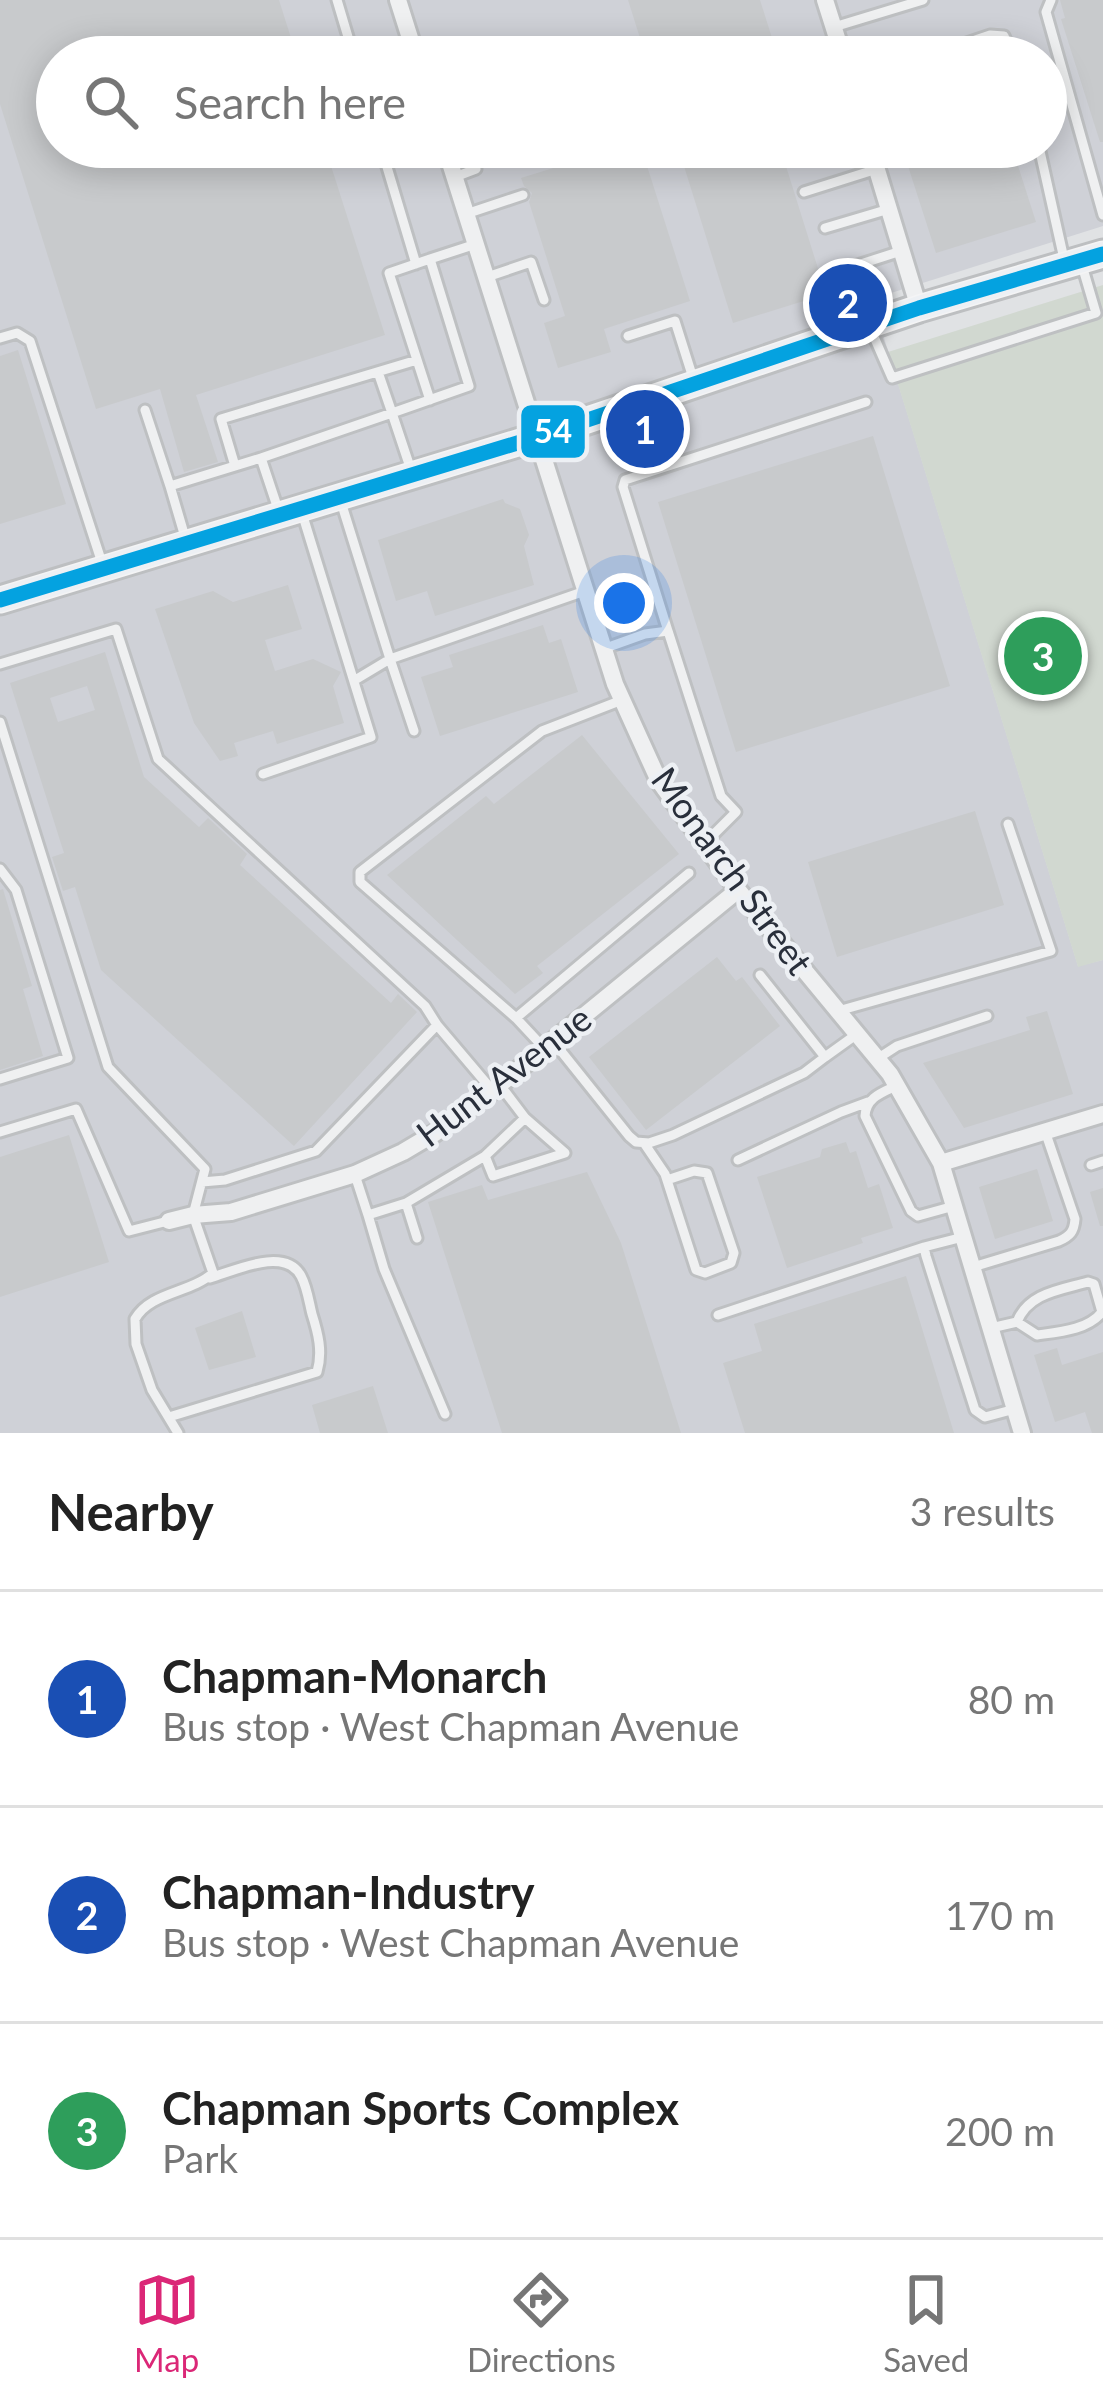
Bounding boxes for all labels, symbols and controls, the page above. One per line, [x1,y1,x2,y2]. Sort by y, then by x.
search box [36,36,1067,168]
icon: search [78,69,144,135]
text: Search here [174,75,406,129]
pin: 2 [809,258,887,348]
pin: 1 [606,384,684,474]
line badge: 54 [519,403,587,460]
text: 54 [534,410,572,450]
your location [594,573,654,633]
pin: 3 [1004,611,1082,701]
street label: Monarch Street [643,758,823,982]
street label: Hunt Avenue [407,995,599,1155]
text: Nearby [48,1481,214,1542]
text: 3 results [910,1488,1055,1534]
text: Chapman-Monarch [162,1649,547,1703]
text: 1 [76,1676,98,1722]
text: 80 m [968,1676,1055,1722]
text: Bus stop · West Chapman Avenue [162,1703,739,1749]
text: Chapman-Industry [162,1865,535,1919]
text: 2 [76,1892,98,1938]
text: 170 m [945,1892,1055,1938]
text: Bus stop · West Chapman Avenue [162,1919,739,1965]
text: Chapman Sports Complex [162,2081,679,2135]
text: 3 [76,2108,98,2154]
text: 200 m [945,2108,1055,2154]
text: Park [162,2135,238,2181]
tab: Map [134,2267,200,2379]
tab: Directions [467,2267,616,2379]
tab: Saved [883,2267,969,2379]

